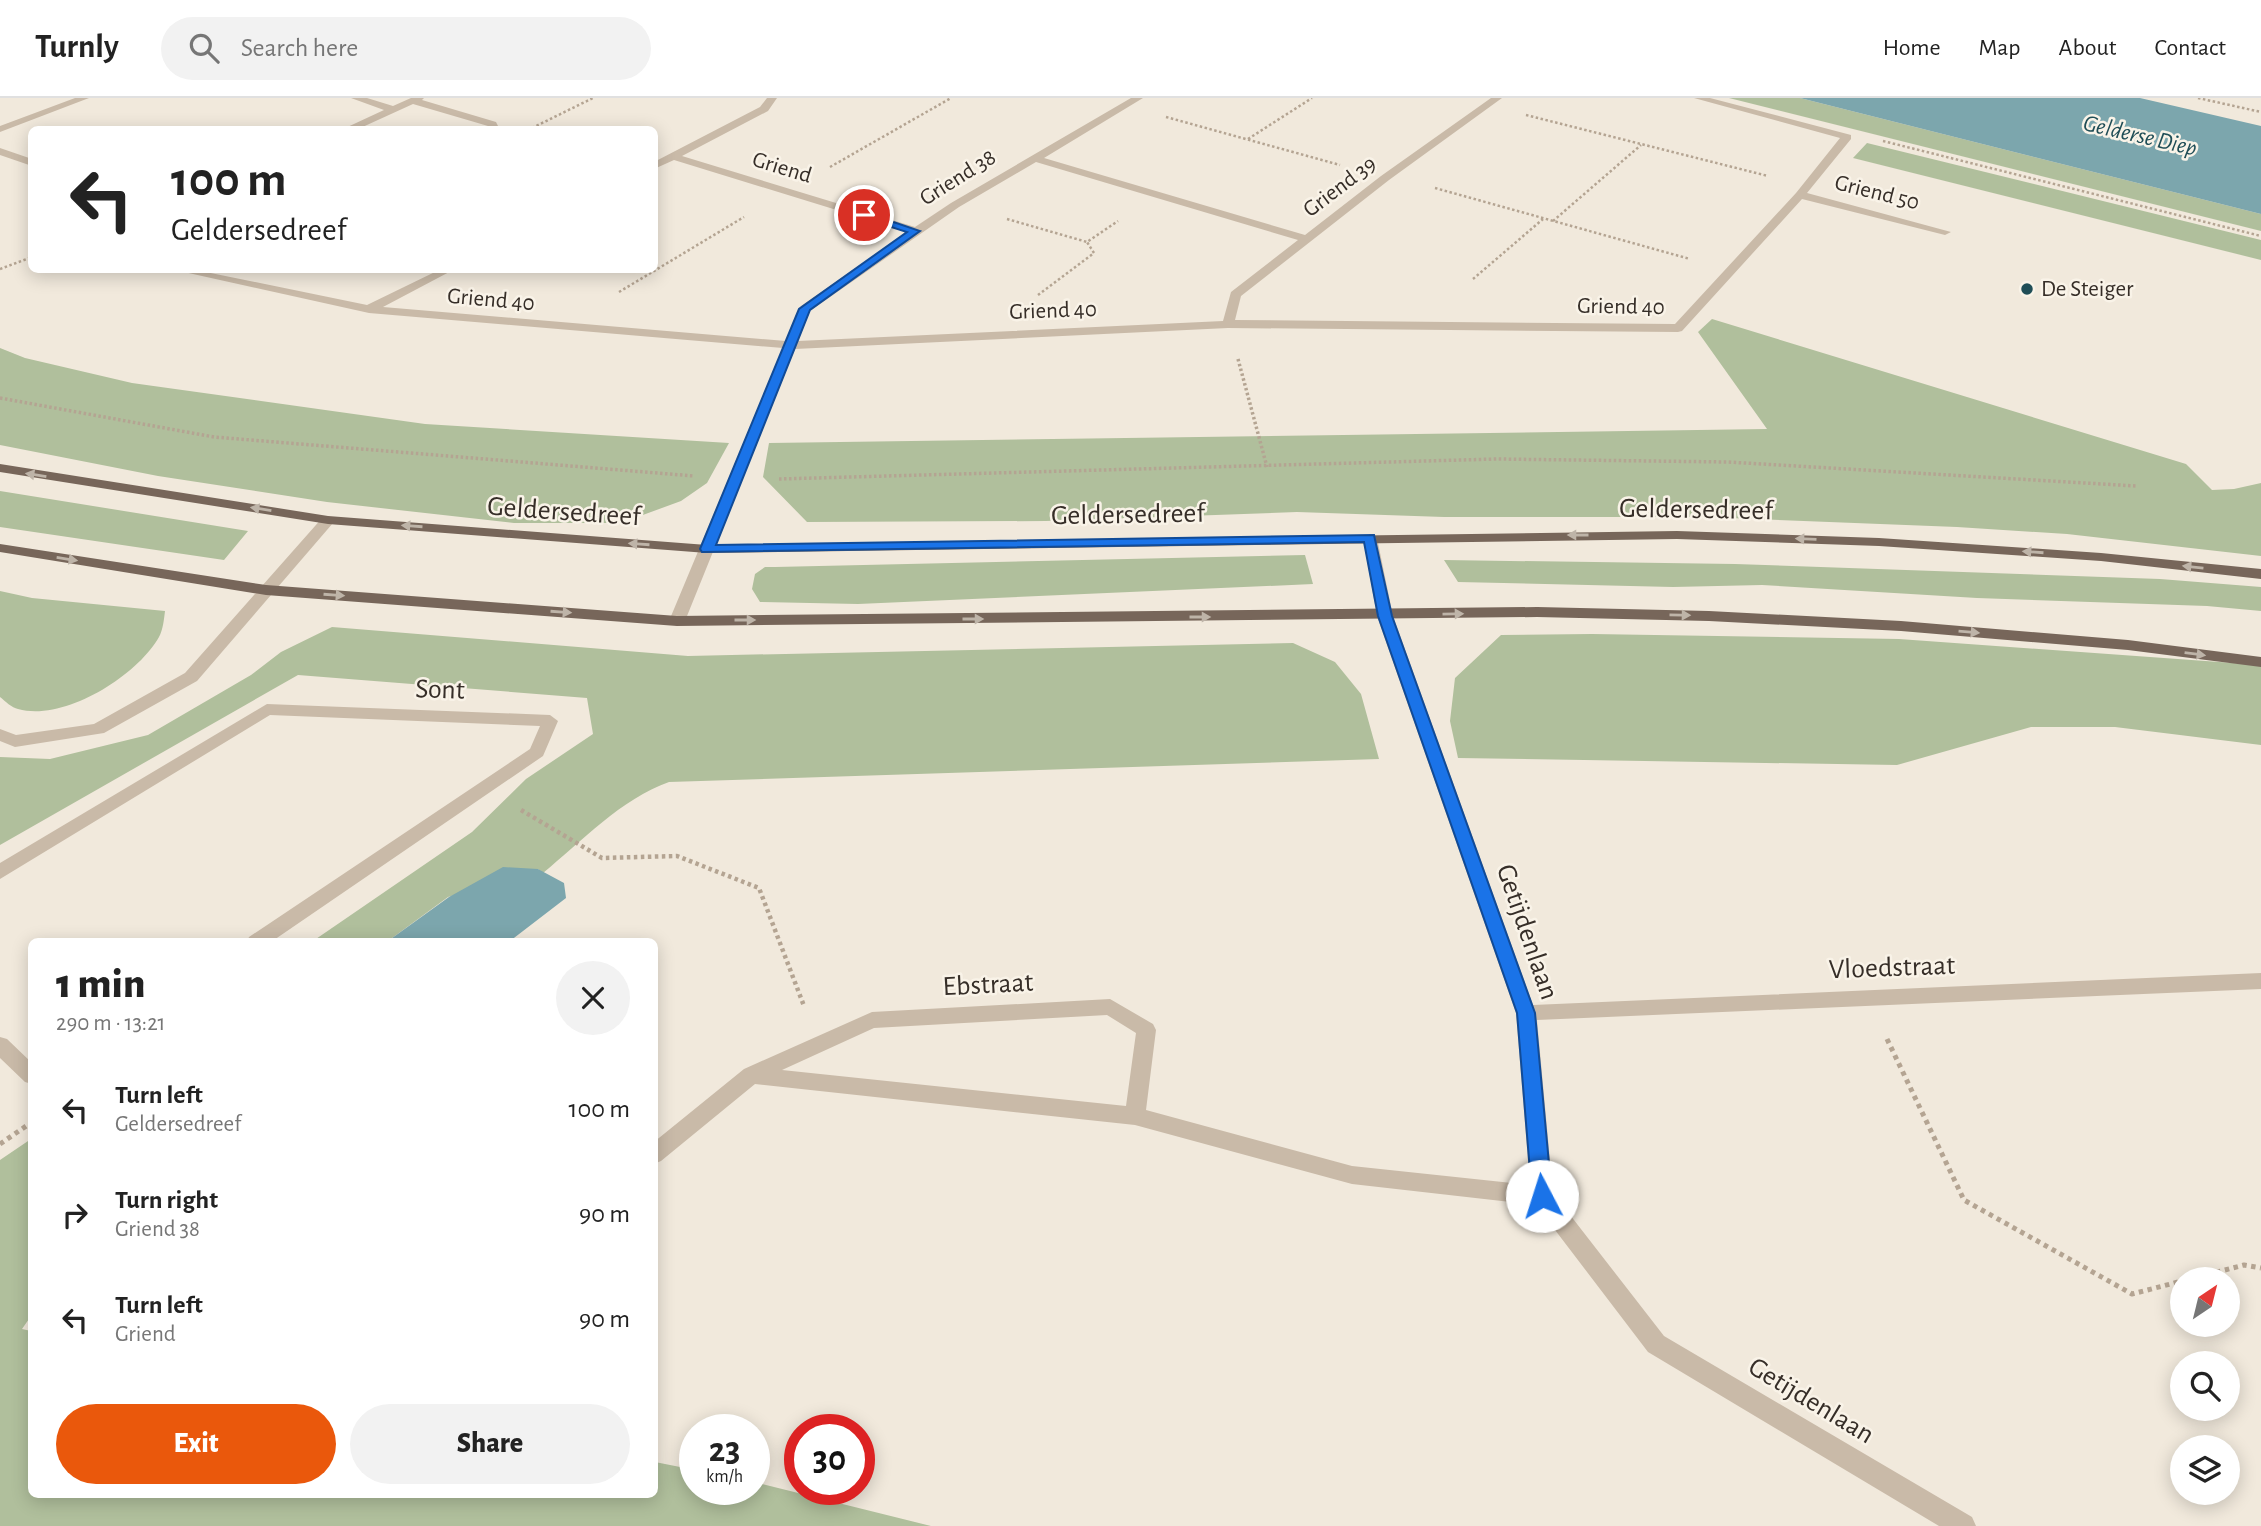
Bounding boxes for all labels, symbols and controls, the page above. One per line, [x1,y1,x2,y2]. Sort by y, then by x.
search box [161,17,651,80]
icon: search [185,29,223,67]
text: Turnly [35,31,119,64]
text: Search here [241,35,358,61]
text: Home [1883,36,1941,60]
text: Map [1979,36,2021,60]
text: About [2059,36,2116,60]
text: Contact [2154,36,2226,60]
water label: Gelderse Diep [2081,111,2199,161]
street label: Griend 38 [916,146,1000,210]
street label: Griend [750,148,814,188]
street label: Griend 39 [1299,152,1381,222]
icon: left [56,154,147,245]
text: 100 m [171,156,287,205]
street label: Griend 50 [1832,171,1922,215]
pin [834,185,894,245]
icon: arrive [845,196,883,234]
text: Geldersedreef [171,214,347,246]
place label: De Steiger [2041,278,2134,301]
marker: De Steiger [2019,281,2035,297]
street label: Griend 40 [446,285,536,315]
street label: Griend 40 [1577,295,1665,319]
street label: Griend 40 [1009,298,1097,324]
one-way arrow [25,469,47,480]
street label: Geldersedreef [486,493,643,531]
street label: Geldersedreef [1619,495,1775,525]
street label: Geldersedreef [1051,500,1207,530]
one-way arrow [250,504,272,515]
one-way arrow [401,520,423,531]
one-way arrow [1567,529,1589,541]
one-way arrow [1795,534,1817,545]
one-way arrow [628,538,650,549]
one-way arrow [2022,547,2044,558]
one-way arrow [57,554,79,565]
one-way arrow [2182,561,2204,572]
one-way arrow [323,590,345,601]
one-way arrow [550,607,572,618]
one-way arrow [1442,609,1464,620]
one-way arrow [1670,610,1692,621]
one-way arrow [1190,611,1212,623]
one-way arrow [962,613,984,625]
one-way arrow [735,614,757,626]
one-way arrow [1958,627,1980,638]
one-way arrow [2184,648,2206,659]
street label: Sont [415,675,465,705]
street label: Getijdenlaan [1491,861,1563,1003]
street label: Vloedstraat [1828,952,1956,984]
button: close [556,961,630,1035]
text: 1 min [56,963,145,1005]
street label: Ebstraat [942,969,1034,1001]
text: 290 m · 13:21 [56,1012,166,1035]
text: Turn left [115,1082,203,1108]
icon: left [56,1091,94,1129]
text: 100 m [569,1096,630,1122]
text: Geldersedreef [115,1113,241,1136]
position arrow [1505,1159,1579,1233]
text: Turn right [115,1187,218,1213]
icon: right [56,1196,94,1234]
text: 90 m [579,1201,630,1227]
text: Griend 38 [115,1218,200,1241]
north arrow [2170,1267,2240,1337]
map controls [2170,1267,2240,1505]
text: Turn left [115,1292,203,1318]
icon: left [56,1301,94,1339]
text: 90 m [579,1306,630,1332]
text: Griend [115,1323,176,1346]
button: search [2170,1351,2240,1421]
street label: Getijdenlaan [1743,1353,1879,1449]
button: Exit [56,1404,336,1484]
button: Share [350,1404,630,1484]
speed limit sign: 30 [784,1414,875,1505]
text: 23 [709,1433,740,1468]
button: layers [2170,1435,2240,1505]
text: km/h [706,1468,743,1486]

